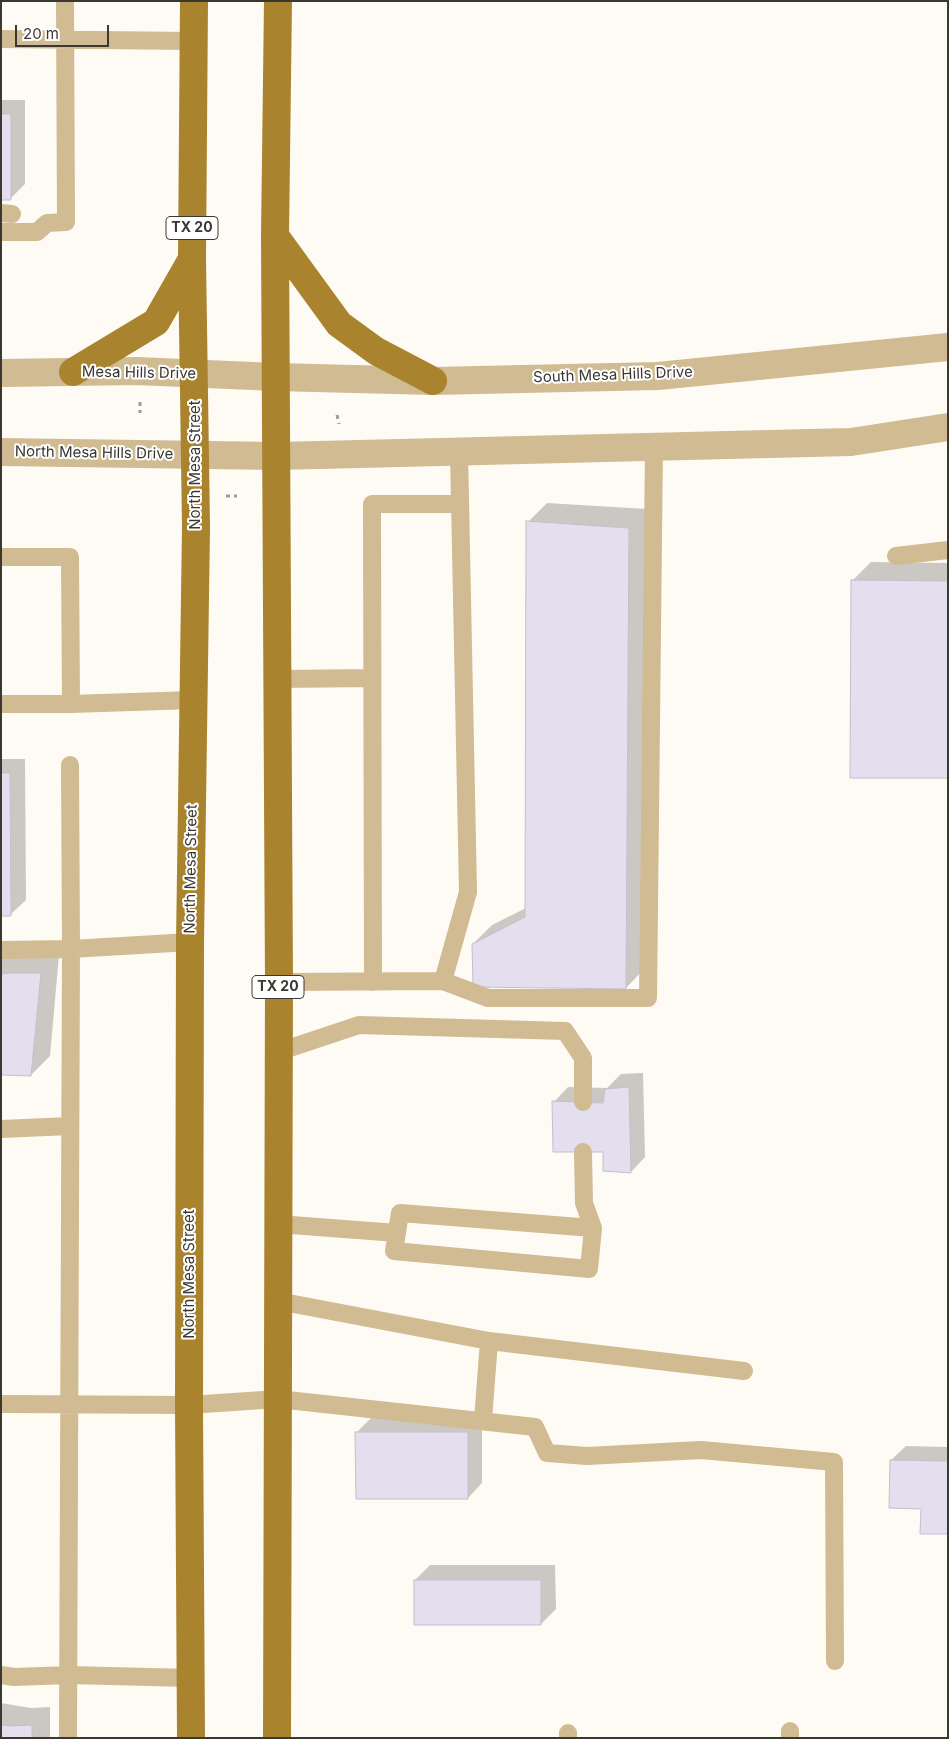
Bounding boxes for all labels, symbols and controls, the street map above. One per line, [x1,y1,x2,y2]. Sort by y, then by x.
scale bar [18,15,111,47]
text: 20 m [23,24,59,43]
road number: TX 20 [166,217,218,240]
street label: Mesa Hills Drive [82,363,196,383]
street label: South Mesa Hills Drive [533,363,693,387]
street label: North Mesa Street [186,400,204,530]
street label: North Mesa Hills Drive [15,443,173,463]
street label: North Mesa Street [181,804,201,934]
road number: TX 20 [252,976,304,999]
street label: North Mesa Street [180,1209,198,1339]

